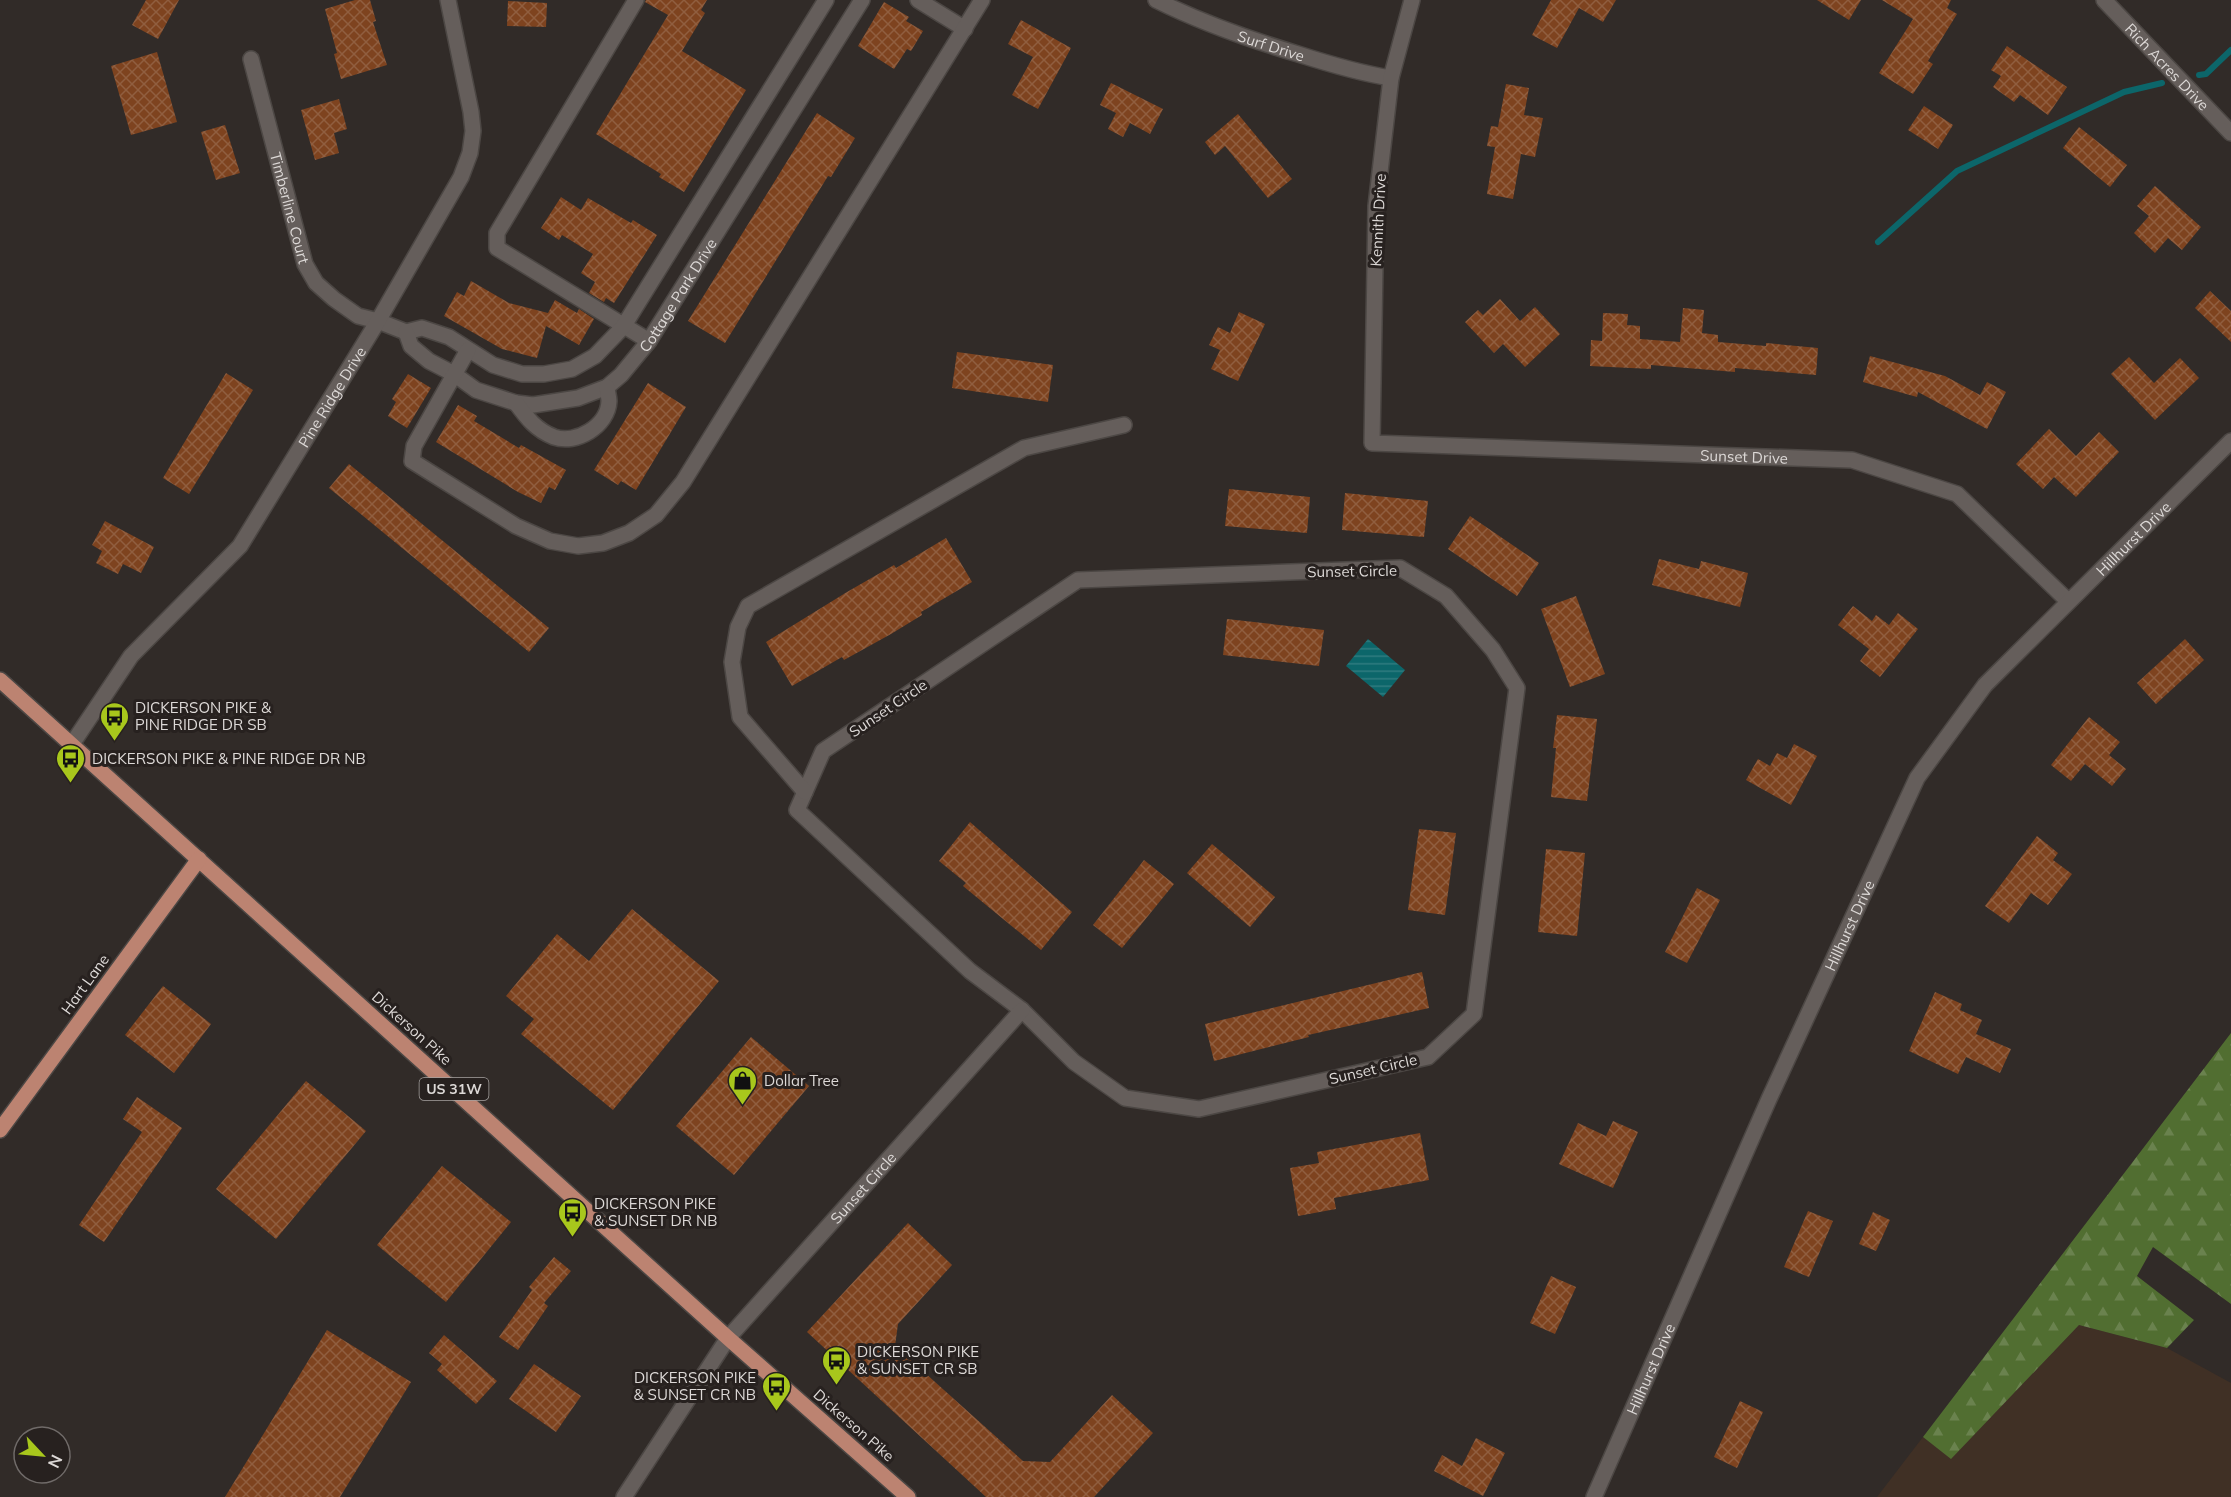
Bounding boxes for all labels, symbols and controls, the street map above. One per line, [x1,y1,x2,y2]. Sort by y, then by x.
street label: Rich Acres Drive [2121,19,2214,114]
street label: Surf Drive [1235,26,1307,65]
street label: Timberline Court [266,150,314,266]
street label: Kennith Drive [1366,173,1390,267]
street label: Cottage Park Drive [635,235,720,356]
street label: Pine Ridge Drive [294,343,370,450]
street label: Sunset Drive [1700,445,1788,467]
street label: Hillhurst Drive [2092,497,2175,579]
street label: Sunset Circle [1307,561,1397,581]
street label: Sunset Circle [845,675,931,741]
place label: DICKERSON PIKE & PINE RIDGE DR SB [135,698,272,734]
bus stop icon: DICKERSON PIKE & PINE RIDGE DR SB [98,700,130,742]
bus stop icon: DICKERSON PIKE & PINE RIDGE DR NB [55,742,87,784]
place label: DICKERSON PIKE & PINE RIDGE DR NB [92,749,366,768]
street label: Hillhurst Drive [1820,877,1878,974]
street label: Hart Lane [57,950,113,1018]
street label: Dickerson Pike [368,987,456,1069]
street label: Sunset Circle [1327,1050,1419,1088]
shop icon: Dollar Tree [727,1064,759,1106]
place label: Dollar Tree [764,1071,839,1090]
road number: US 31W [420,1078,488,1100]
street label: Sunset Circle [826,1148,900,1227]
place label: DICKERSON PIKE & SUNSET DR NB [594,1194,717,1230]
bus stop icon: DICKERSON PIKE & SUNSET DR NB [557,1196,589,1238]
street label: Hillhurst Drive [1622,1320,1679,1417]
place label: DICKERSON PIKE & SUNSET CR SB [857,1342,979,1378]
bus stop icon: DICKERSON PIKE & SUNSET CR SB [820,1344,852,1386]
place label: DICKERSON PIKE & SUNSET CR NB [634,1368,756,1404]
bus stop icon: DICKERSON PIKE & SUNSET CR NB [761,1370,793,1412]
street label: Dickerson Pike [810,1385,898,1465]
north arrow [12,1425,72,1485]
text: N [44,1452,67,1471]

